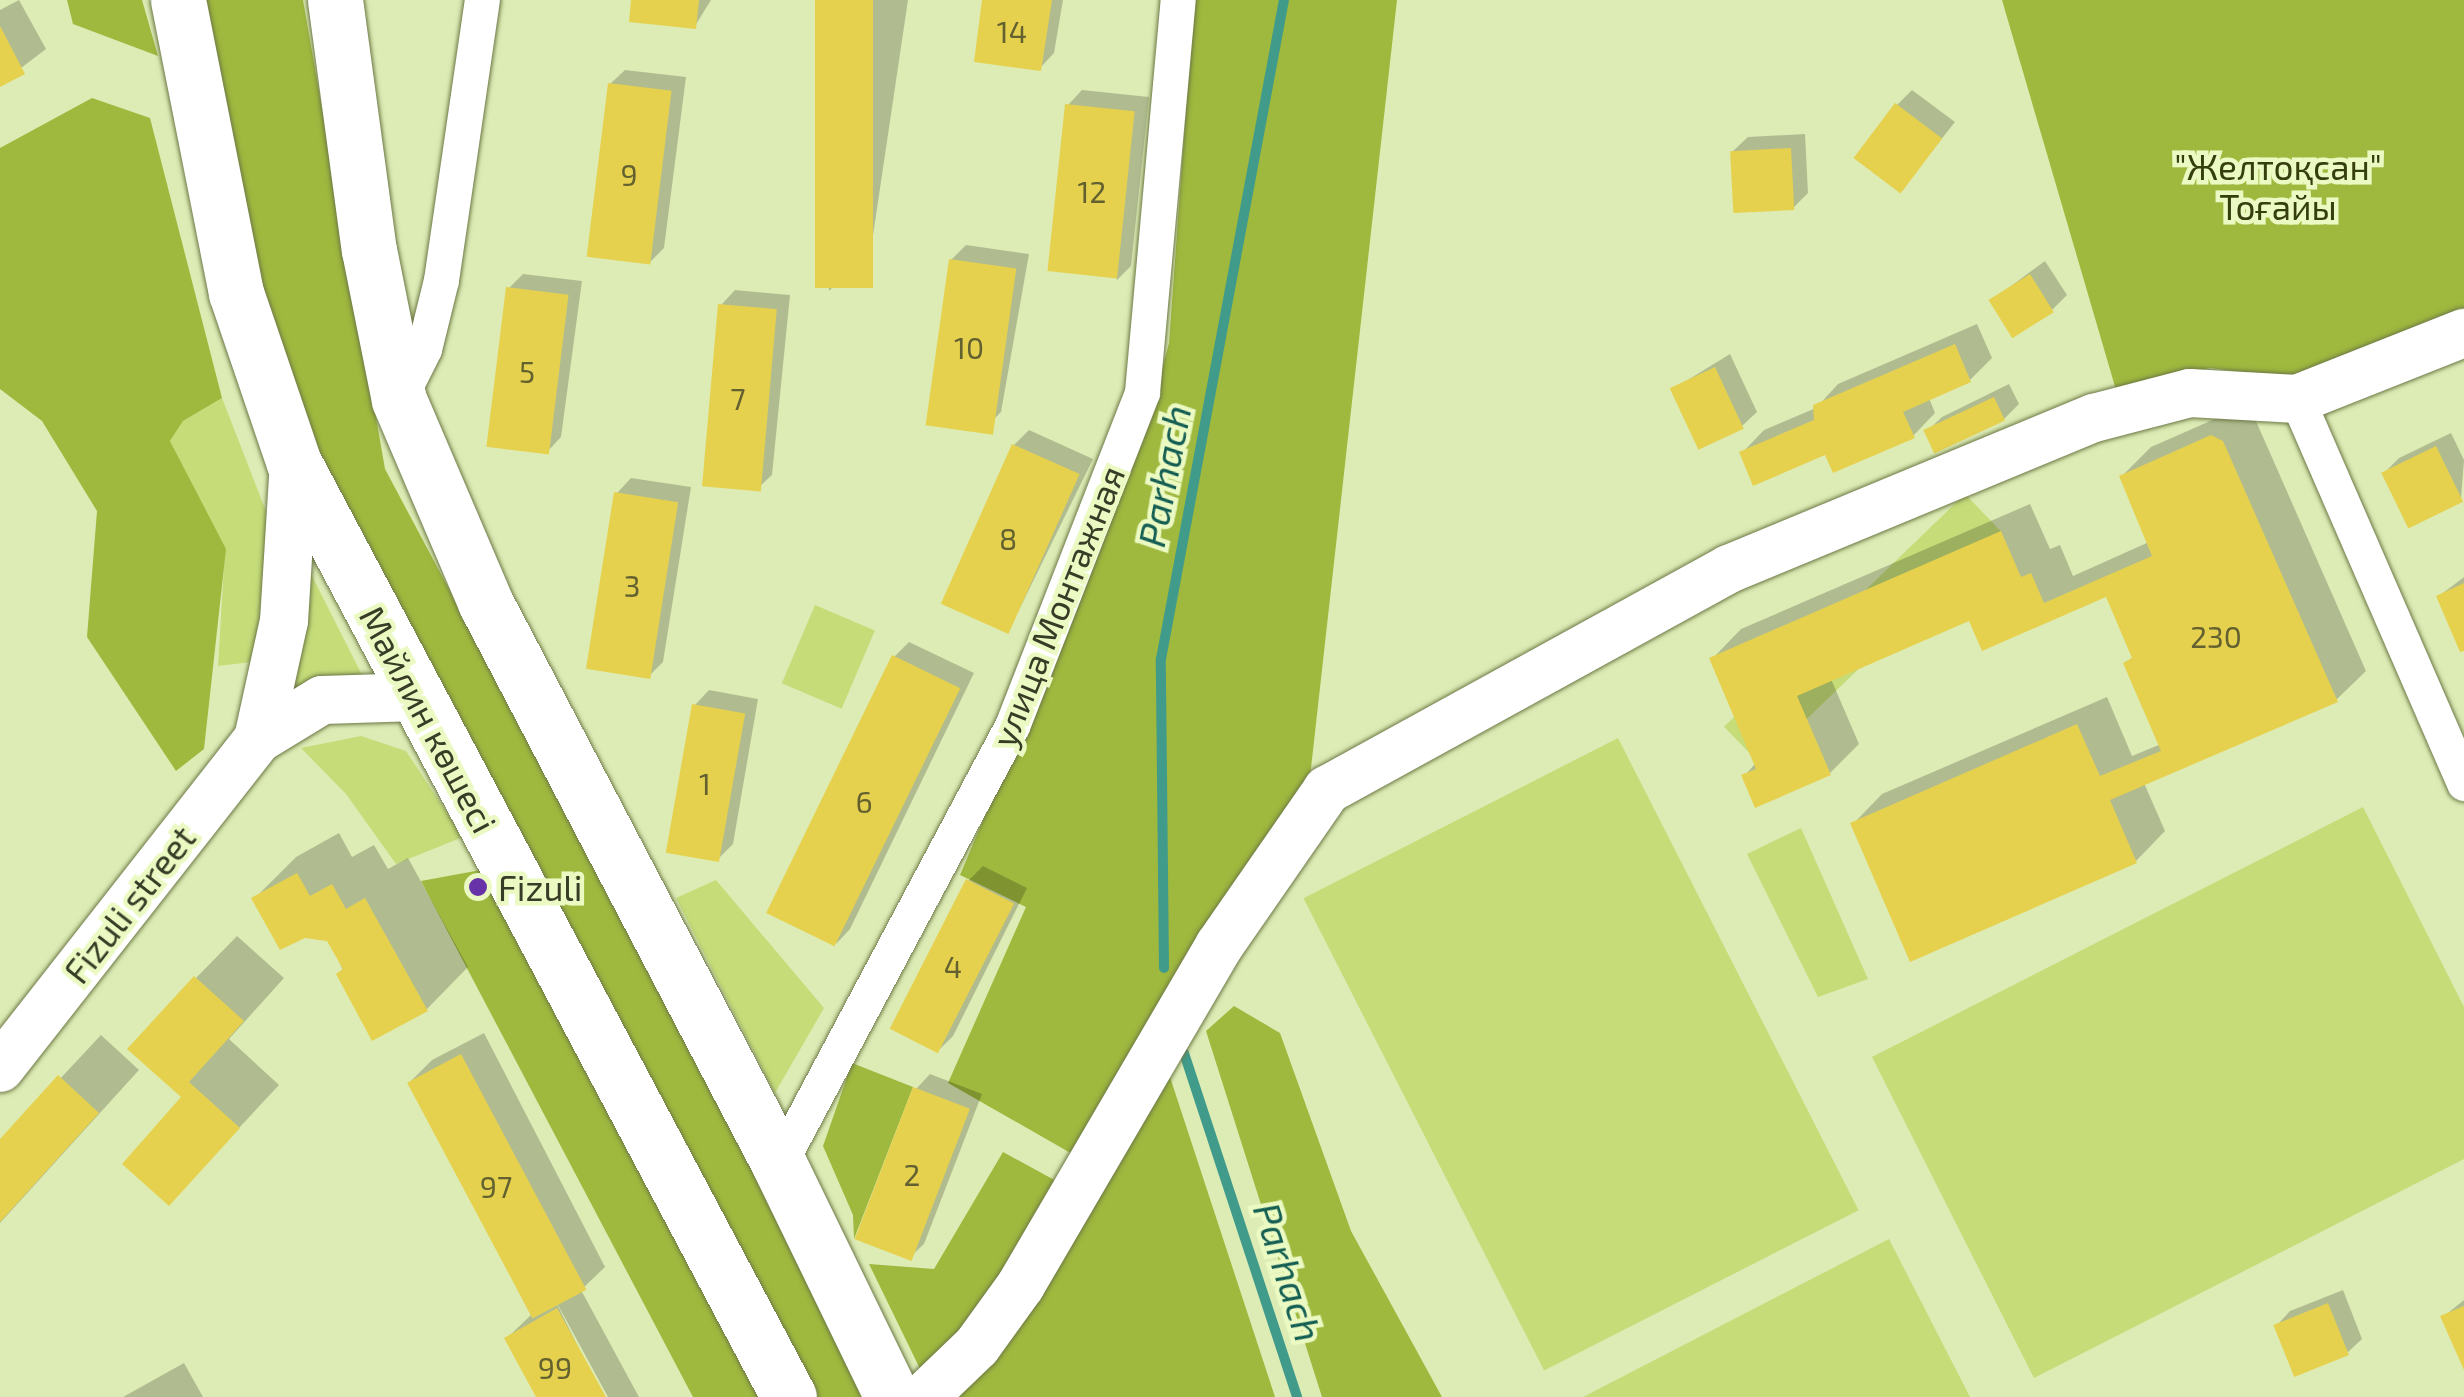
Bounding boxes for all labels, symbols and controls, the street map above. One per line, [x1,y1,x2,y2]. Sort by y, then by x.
house number: 14 [997,13,1027,49]
park label: "Желтоқсан" Тоғайы [2174,145,2382,227]
house number: 9 [620,156,638,192]
house number: 12 [1078,173,1106,209]
house number: 10 [954,329,984,365]
house number: 5 [519,353,535,389]
house number: 7 [730,380,746,416]
water label: Parhach [1128,401,1200,551]
street label: улица Монтажная [981,459,1133,753]
house number: 8 [999,520,1017,556]
house number: 3 [624,567,640,603]
street label: Майлин көшесі [352,599,506,839]
house number: 230 [2190,618,2242,654]
house number: 1 [699,765,711,801]
house number: 6 [855,783,873,819]
street label: Fizuli street [55,817,203,991]
place label: Fizuli [498,866,582,908]
marker: Fizuli [467,876,489,898]
house number: 4 [944,948,962,984]
house number: 2 [904,1156,920,1192]
house number: 97 [480,1168,512,1204]
water label: Parhach [1244,1197,1332,1347]
house number: 99 [538,1349,572,1385]

